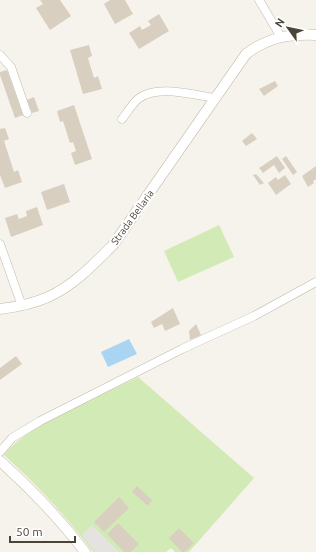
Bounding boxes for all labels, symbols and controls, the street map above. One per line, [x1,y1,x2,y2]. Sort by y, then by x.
north arrow [268,8,308,48]
text: N [272,16,287,29]
street label: Strada Bellaria [109,188,156,247]
scale bar [10,518,75,544]
text: 50 m [16,525,43,538]

